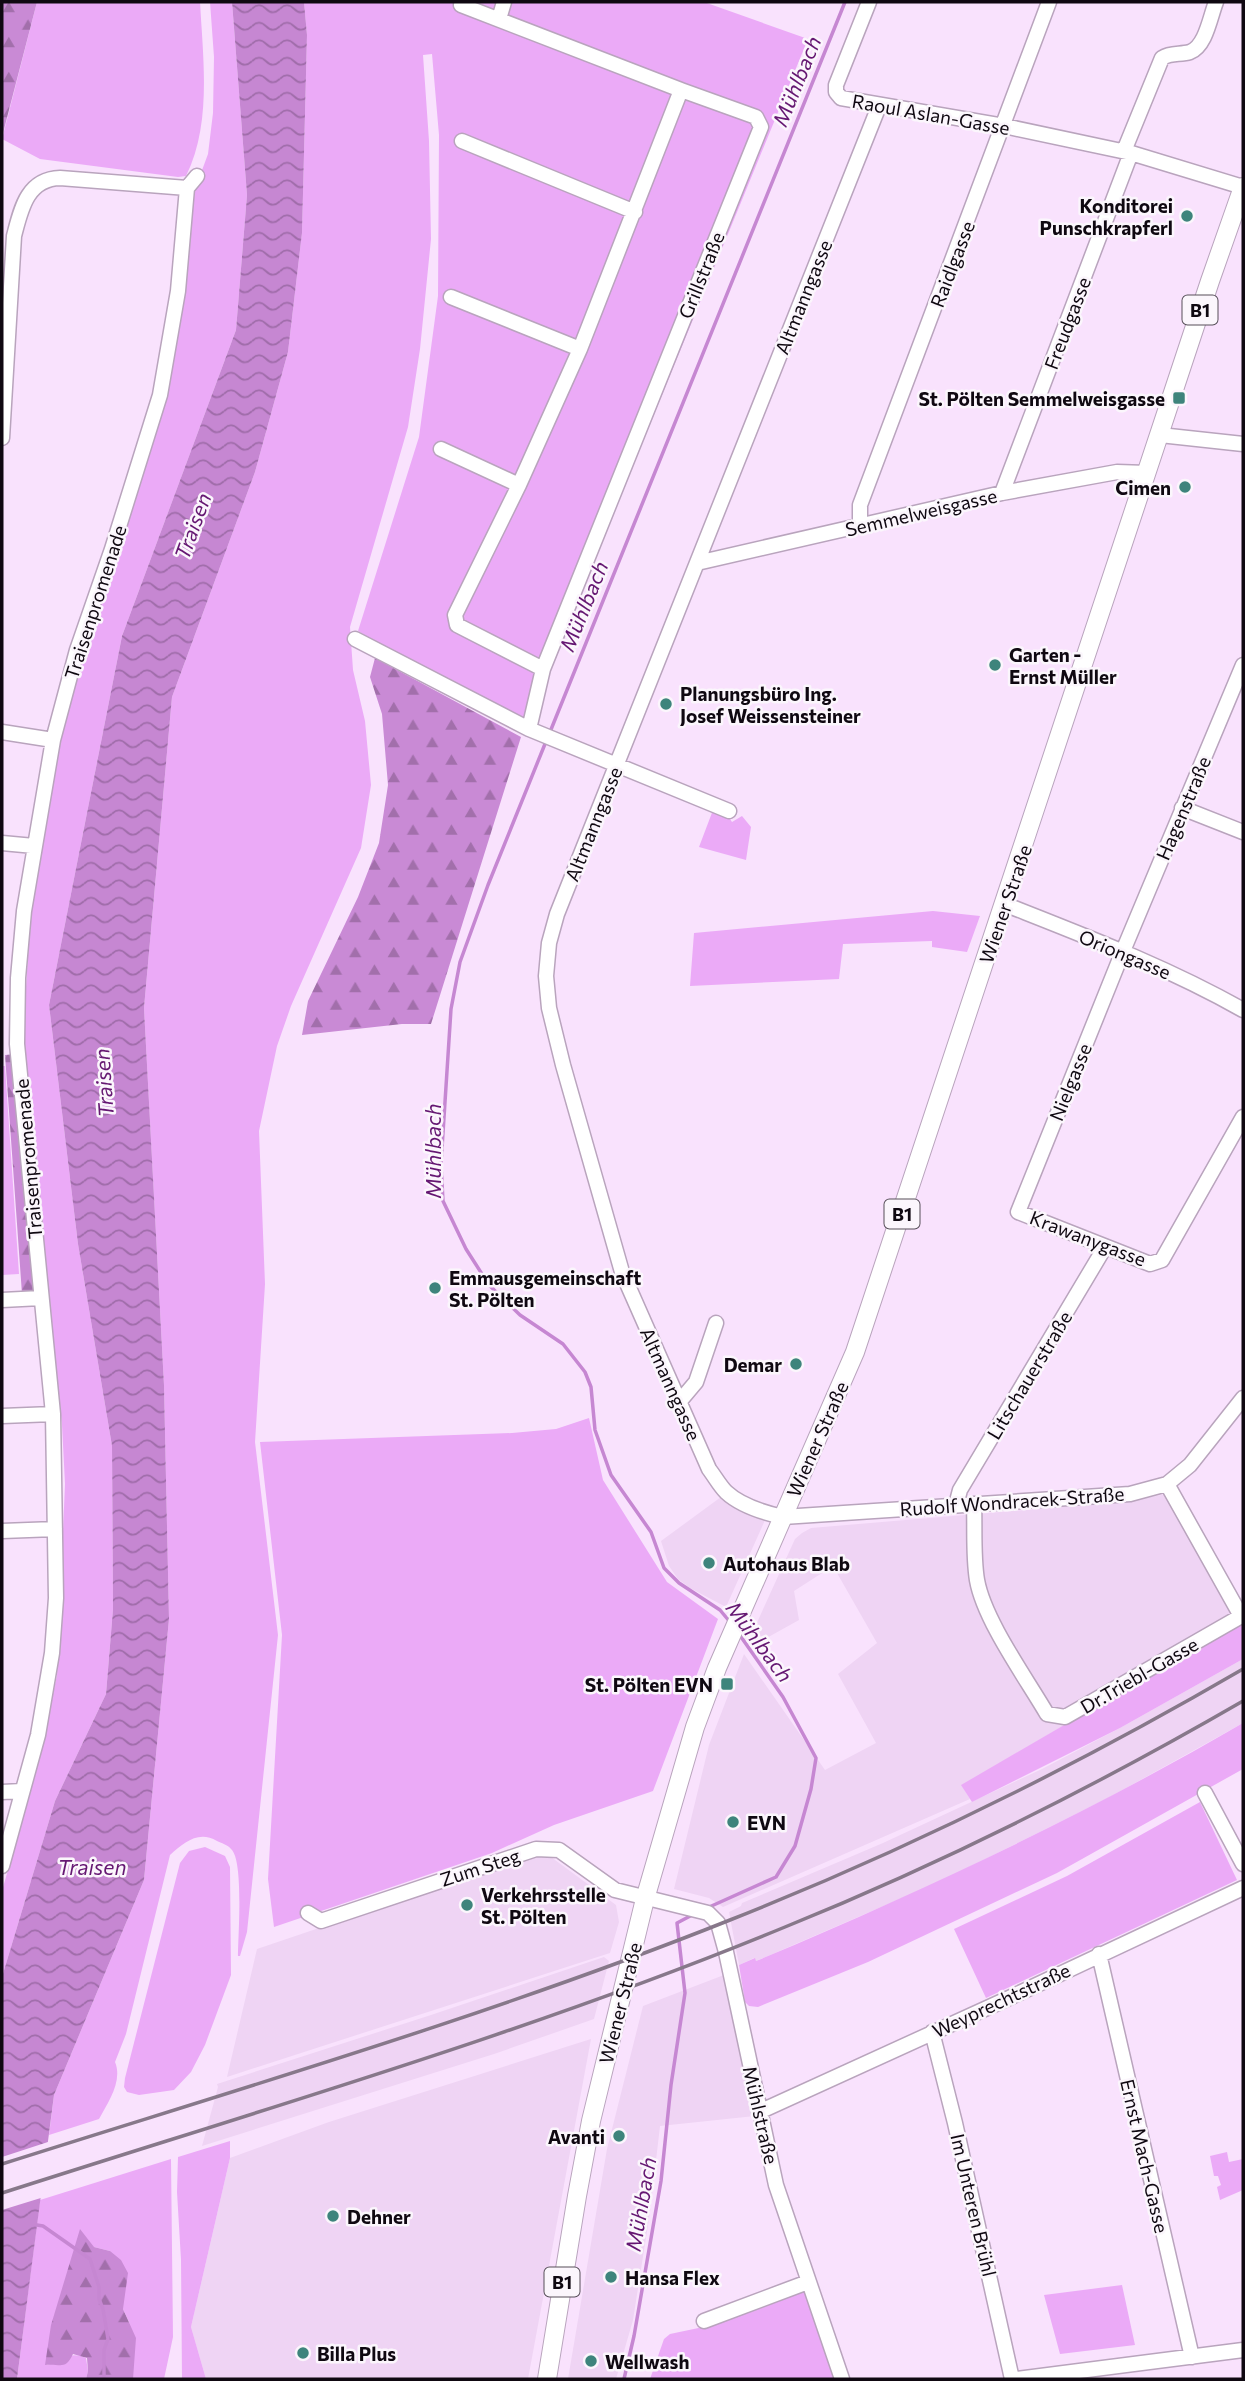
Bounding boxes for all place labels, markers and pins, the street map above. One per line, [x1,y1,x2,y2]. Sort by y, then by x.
place label: Konditorei Punschkrapferl [1040,194,1173,239]
marker: Konditorei Punschkrapferl [1179,208,1195,224]
place label: St. Pölten Semmelweisgasse [919,387,1165,410]
marker: St. Pölten Semmelweisgasse [1171,390,1187,406]
place label: Cimen [1115,476,1171,499]
marker: Cimen [1177,479,1193,495]
place label: Garten - Ernst Müller [1009,643,1117,688]
marker: Garten - Ernst Müller [987,657,1003,673]
place label: Planungsbüro Ing. Josef Weissensteiner [680,682,861,727]
marker: Planungsbüro Ing. Josef Weissensteiner [658,696,674,712]
place label: Emmausgemeinschaft St. Pölten [449,1266,641,1311]
marker: Emmausgemeinschaft St. Pölten [427,1280,443,1296]
place label: Demar [724,1353,782,1376]
marker: Demar [788,1356,804,1372]
place label: Autohaus Blab [723,1552,850,1575]
marker: Autohaus Blab [701,1555,717,1571]
place label: St. Pölten EVN [585,1673,713,1696]
marker: St. Pölten EVN [719,1676,735,1692]
place label: EVN [747,1811,786,1834]
marker: EVN [725,1814,741,1830]
place label: Verkehrsstelle St. Pölten [481,1883,606,1928]
marker: Verkehrsstelle St. Pölten [459,1897,475,1913]
place label: Avanti [548,2125,605,2148]
marker: Avanti [611,2128,627,2144]
place label: Dehner [347,2205,411,2228]
marker: Dehner [325,2208,341,2224]
place label: Hansa Flex [625,2266,720,2289]
marker: Hansa Flex [603,2269,619,2285]
place label: Billa Plus [317,2342,396,2365]
marker: Billa Plus [295,2345,311,2361]
place label: Wellwash [605,2350,689,2373]
marker: Wellwash [583,2353,599,2369]

